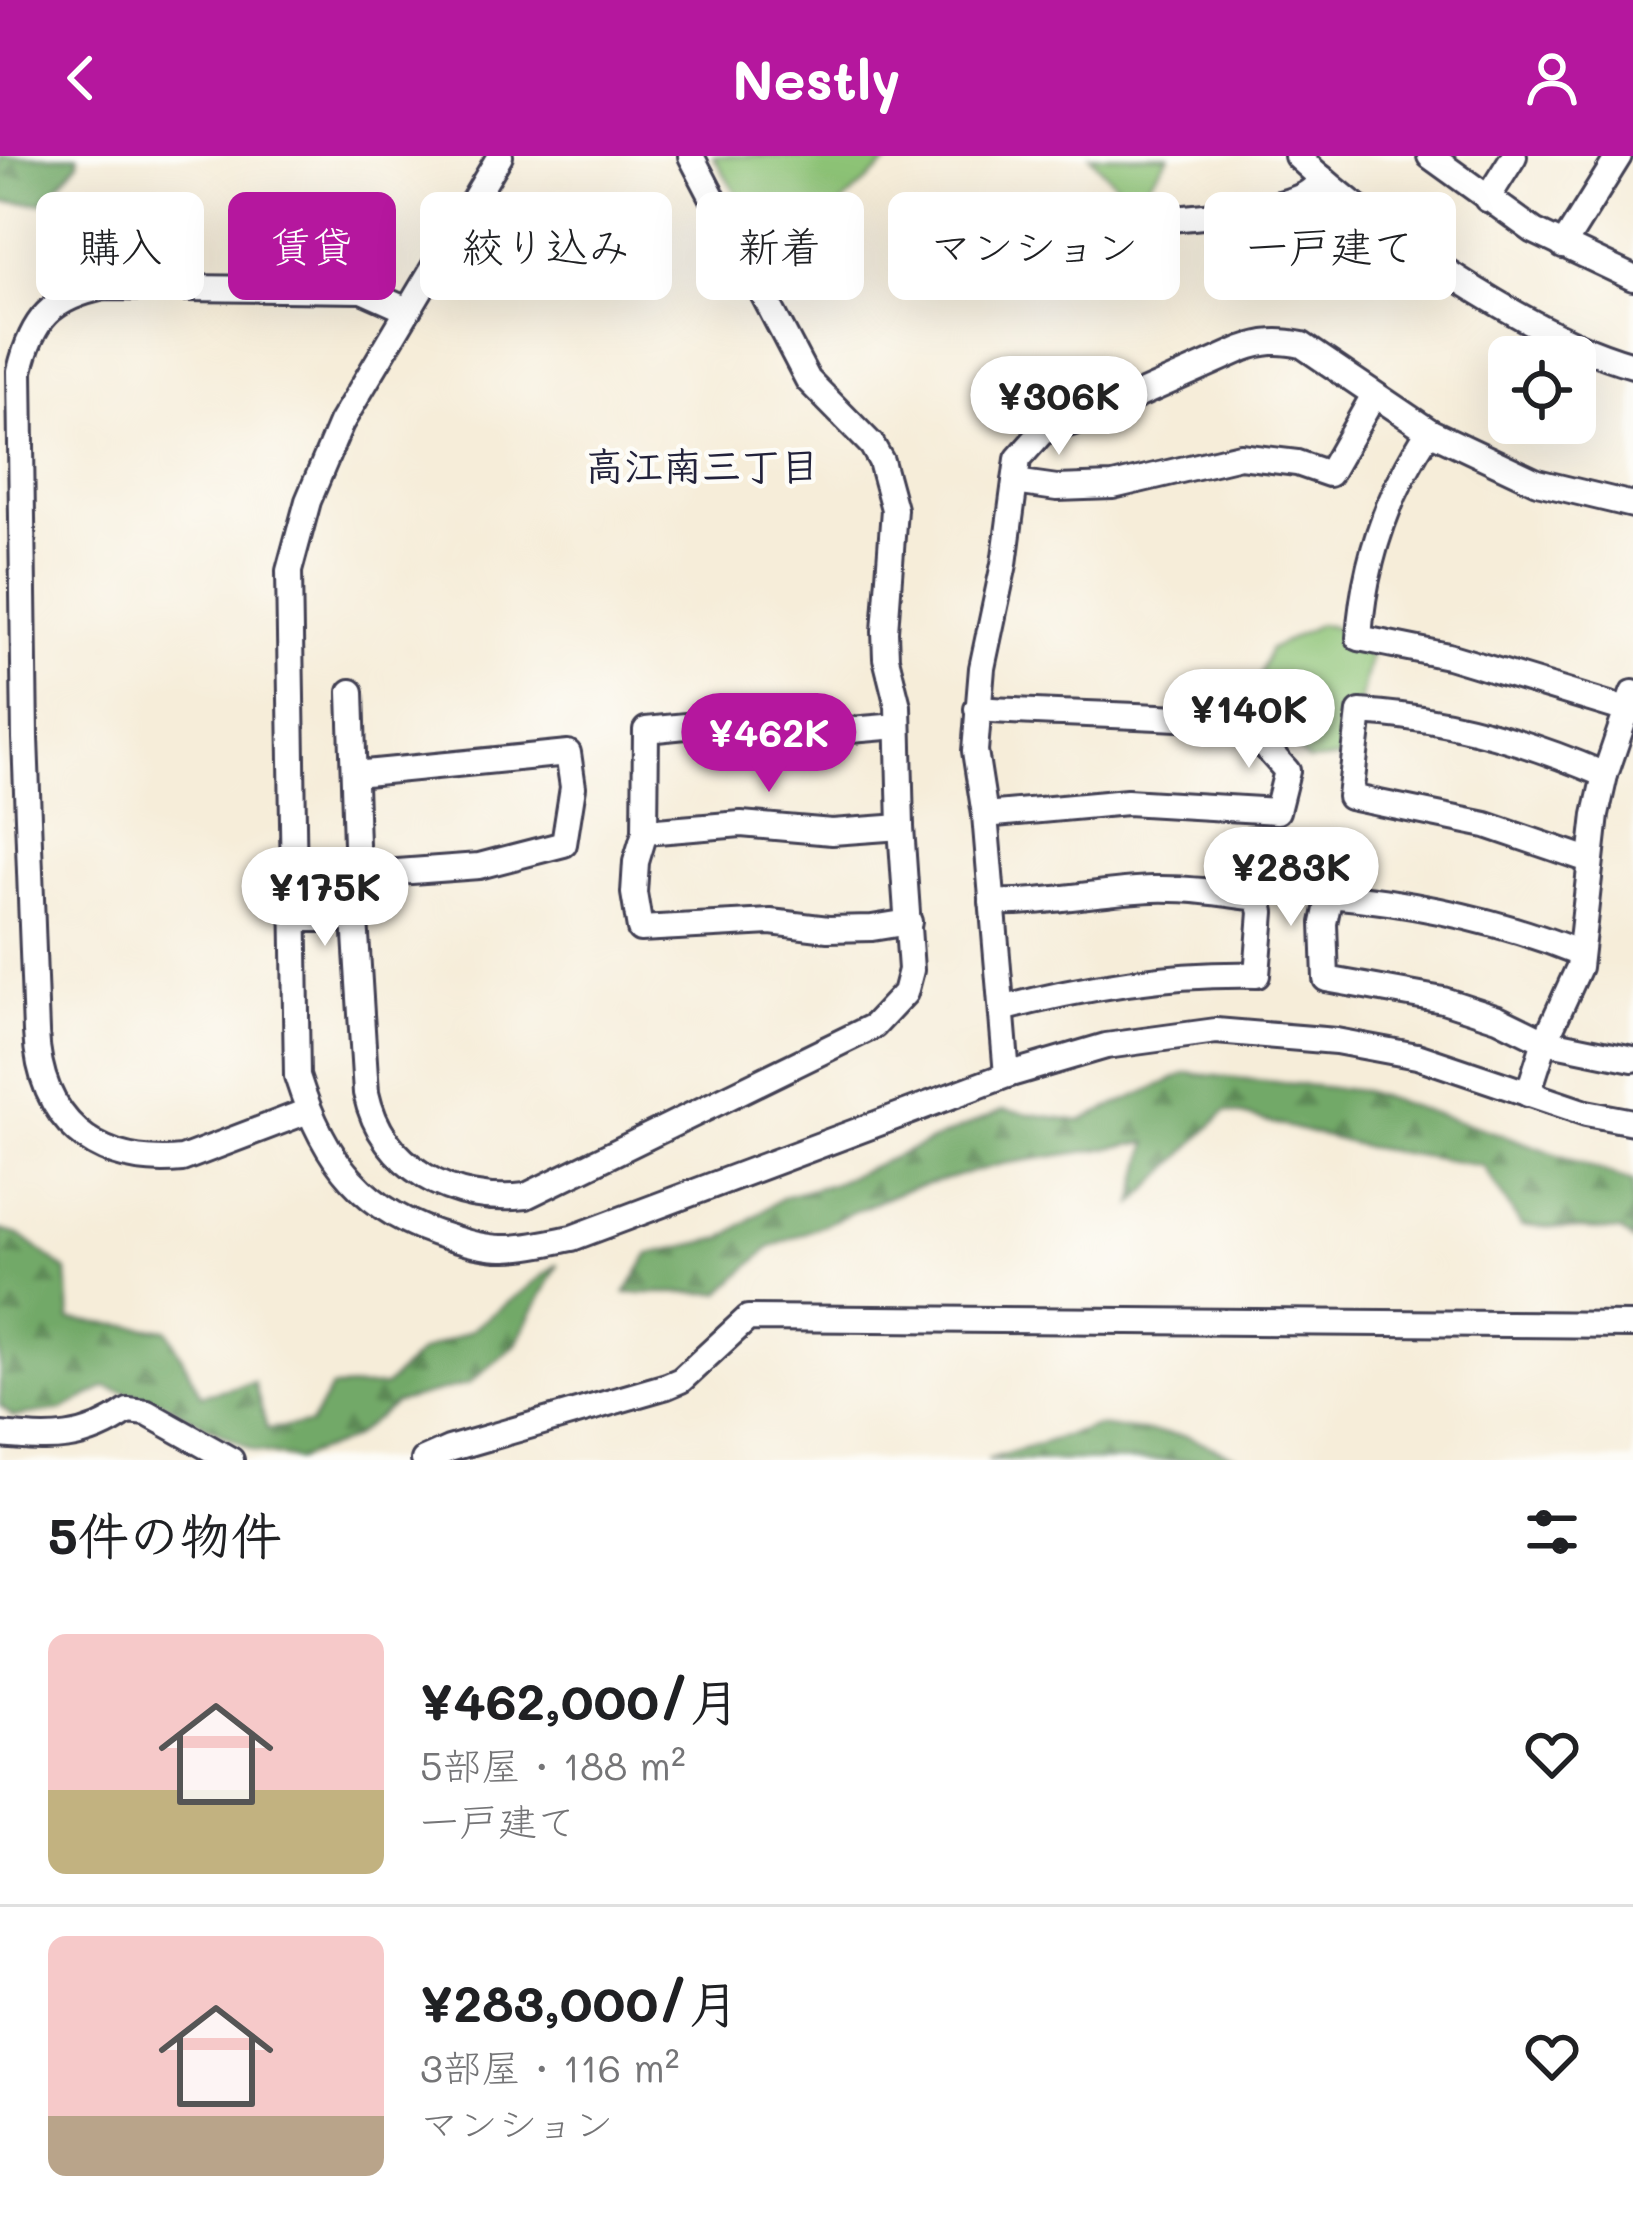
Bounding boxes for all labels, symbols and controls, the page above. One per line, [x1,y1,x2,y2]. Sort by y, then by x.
text: Nestly [732,43,901,114]
icon: back [48,45,114,111]
icon: person [1519,45,1585,111]
chip: 購入 [36,192,204,300]
chip: 賃貸 [228,192,396,300]
chip: 絞り込み [420,192,672,300]
chip: 新着 [696,192,864,300]
chip: マンション [888,192,1180,300]
chip: 一戸建て [1204,192,1456,300]
map controls [1488,336,1596,444]
button: locate [1488,336,1596,444]
pin: ¥306K [975,356,1143,458]
text: ¥306K [997,369,1121,420]
district label: 高江南三丁目 [585,439,819,490]
pin: ¥140K [1165,669,1333,771]
text: ¥140K [1190,682,1308,733]
pin: ¥462K [685,693,853,795]
text: ¥462K [708,706,830,757]
pin: ¥283K [1207,827,1375,929]
text: ¥283K [1231,840,1351,891]
pin: ¥175K [241,847,409,949]
text: ¥175K [269,860,381,911]
icon: filters [1519,1499,1585,1565]
text: 5件の物件 [48,1500,282,1567]
text: ¥462,000/月 [420,1666,740,1733]
icon: home [144,1682,288,1826]
icon: heart [1519,1721,1585,1787]
text: 5部屋 · 188 m² [420,1739,686,1790]
text: 一戸建て [420,1795,576,1846]
text: ¥283,000/月 [420,1968,739,2035]
icon: home [144,1984,288,2128]
icon: heart [1519,2023,1585,2089]
text: 3部屋 · 116 m² [420,2041,680,2092]
text: マンション [420,2097,613,2148]

